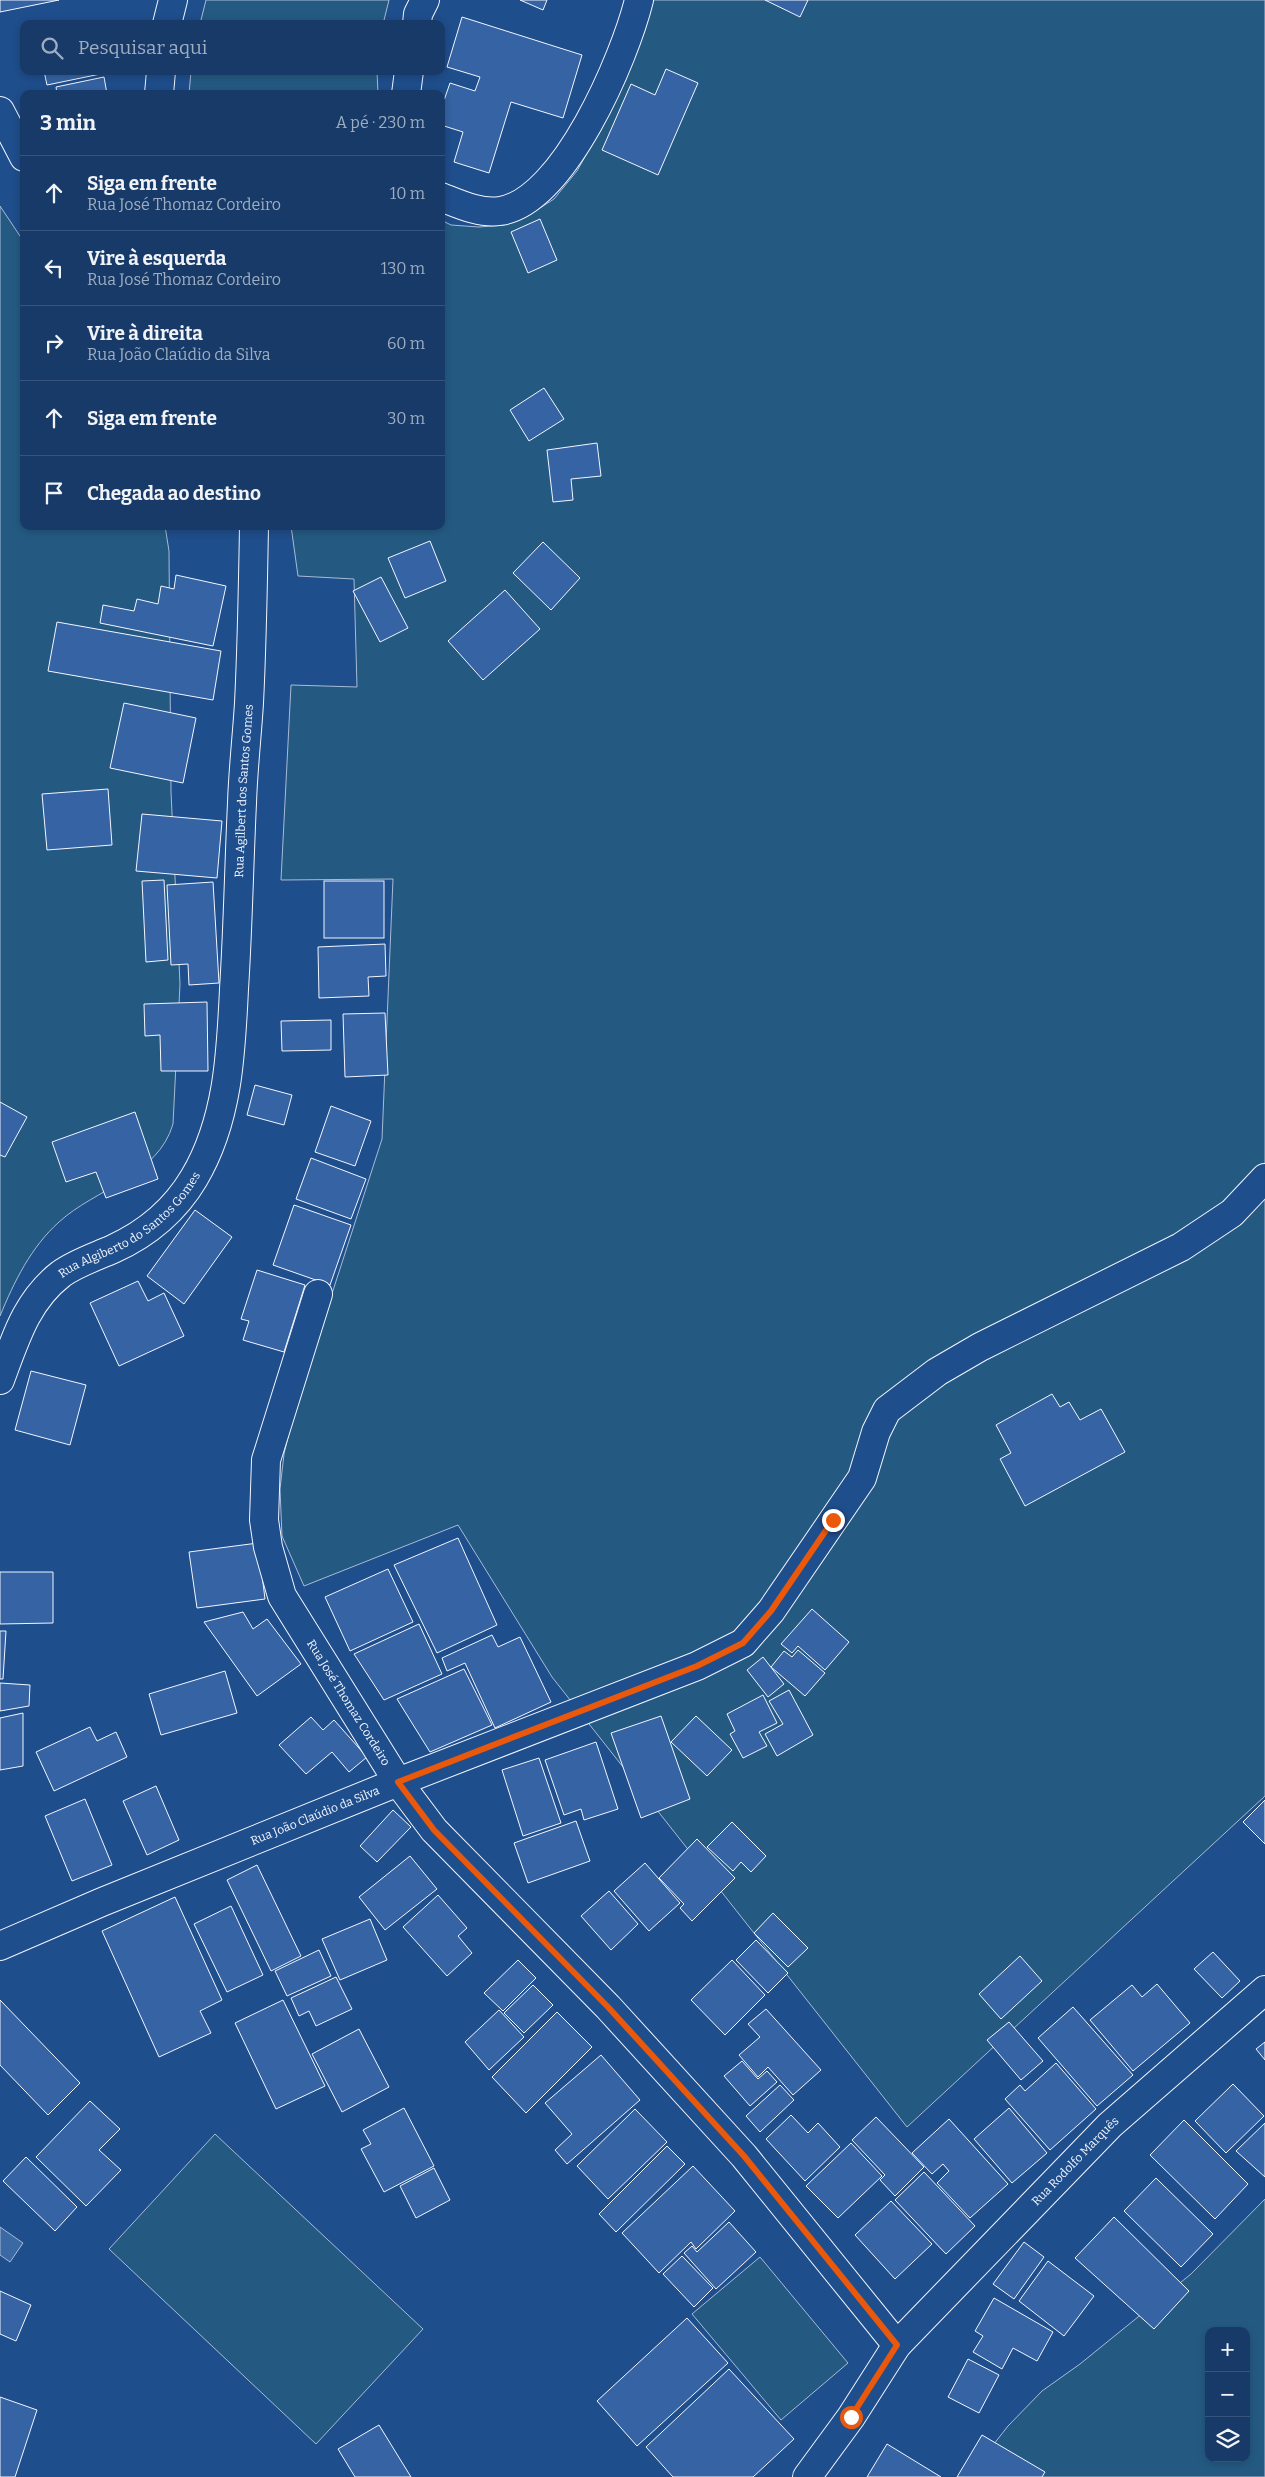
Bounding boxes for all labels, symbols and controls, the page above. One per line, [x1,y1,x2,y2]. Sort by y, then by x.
search box [20,20,445,75]
icon: search [38,34,66,62]
text: Pesquisar aqui [78,36,207,59]
text: 3 min [40,110,96,136]
text: A pé · 230 m [336,113,425,132]
text: Siga em frente [87,172,217,195]
icon: ahead [40,179,68,207]
text: 10 m [390,184,425,203]
text: Rua José Thomaz Cordeiro [87,195,281,214]
text: Vire à esquerda [87,247,226,270]
icon: left [40,254,68,282]
text: 130 m [381,259,425,278]
text: Rua José Thomaz Cordeiro [87,270,281,289]
text: Vire à direita [87,322,203,345]
icon: right [40,329,68,357]
text: 60 m [387,334,425,353]
text: Rua João Claúdio da Silva [87,345,270,364]
icon: ahead [40,404,68,432]
text: Siga em frente [87,407,217,430]
text: 30 m [387,409,425,428]
icon: arrive [40,479,68,507]
text: Chegada ao destino [87,482,261,505]
street label: Rua Agilbert dos Santos Gomes [232,703,256,878]
street label: Rua Algiberto do Santos Gomes [56,1169,203,1281]
route end [822,1509,845,1532]
street label: Rua José Thomaz Cordeiro [304,1637,393,1768]
street label: Rua João Claúdio da Silva [249,1783,382,1848]
street label: Rua Rodolfo Marquês [1029,2114,1122,2208]
map controls [1205,2327,1250,2462]
button: + [1205,2327,1250,2372]
button: − [1205,2372,1250,2417]
route start [840,2406,863,2429]
button: layers [1205,2417,1250,2462]

